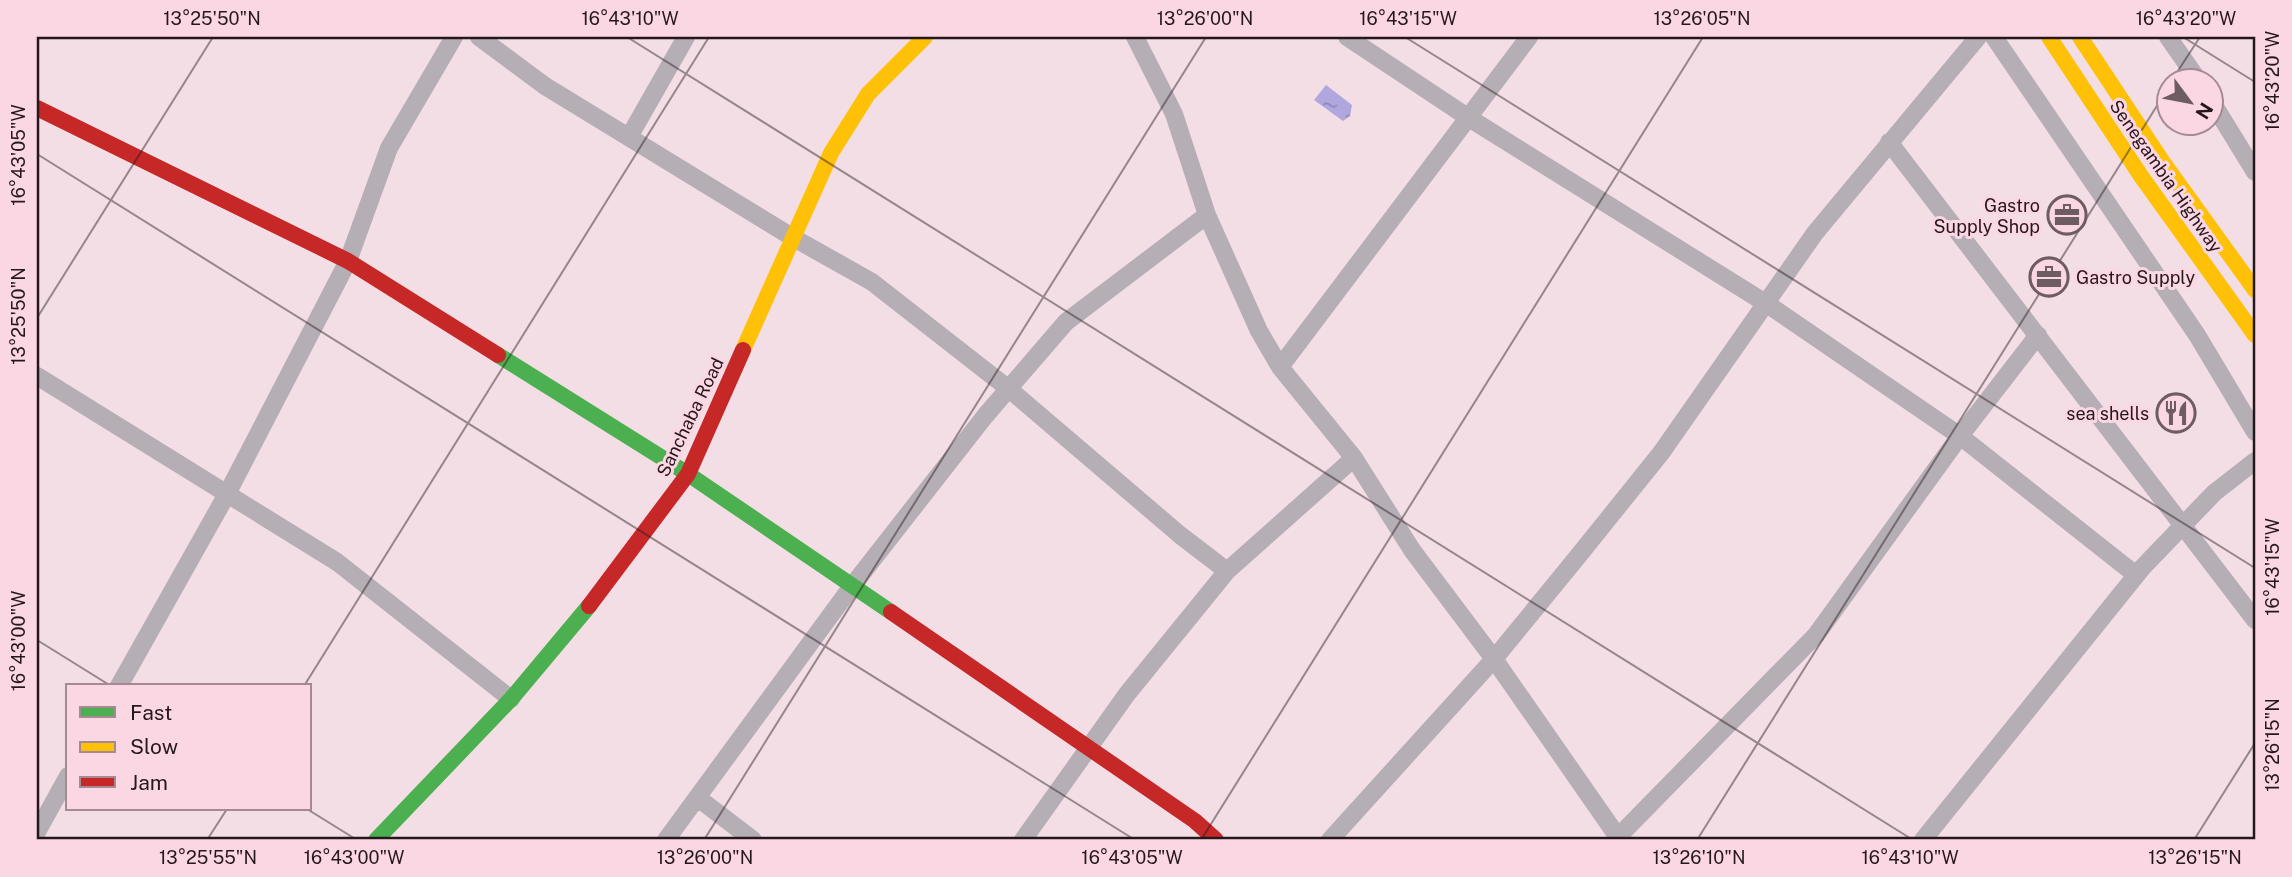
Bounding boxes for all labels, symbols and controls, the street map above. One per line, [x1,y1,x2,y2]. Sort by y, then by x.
text: 13°25'50"N [163,8,261,29]
text: 16°43'10"W [581,8,679,29]
text: 13°26'00"N [1157,8,1253,29]
text: 16°43'15"W [1359,8,1457,29]
text: 13°26'05"N [1653,8,1751,29]
text: 16°43'20"W [2136,8,2236,29]
text: 16°43'20"W [2262,31,2283,131]
north arrow [2156,66,2226,136]
street label: Senegambia Highway [2105,96,2227,257]
text: N [2191,99,2218,123]
text: 16°43'05"W [8,104,29,206]
office icon: Gastro Supply Shop [2046,194,2088,236]
place label: Gastro Supply Shop [1934,195,2040,237]
office icon: Gastro Supply [2028,256,2070,298]
text: 13°25'50"N [8,267,29,365]
place label: Gastro Supply [2076,267,2195,288]
street label: Sanchaba Road [652,354,728,480]
restaurant icon: sea shells [2155,392,2197,434]
place label: sea shells [2066,403,2149,424]
text: 16°43'15"W [2262,518,2283,616]
text: 16°43'00"W [8,591,29,691]
legend [66,684,312,810]
text: 13°26'15"N [2262,698,2283,792]
text: Fast [130,700,172,725]
text: Slow [130,734,178,759]
text: Jam [130,770,168,795]
text: 13°25'55"N [159,847,257,868]
text: 16°43'00"W [304,847,404,868]
text: 13°26'00"N [657,847,753,868]
text: 16°43'05"W [1081,847,1183,868]
text: 13°26'10"N [1653,847,1745,868]
text: 16°43'10"W [1861,847,1959,868]
text: 13°26'15"N [2148,847,2242,868]

